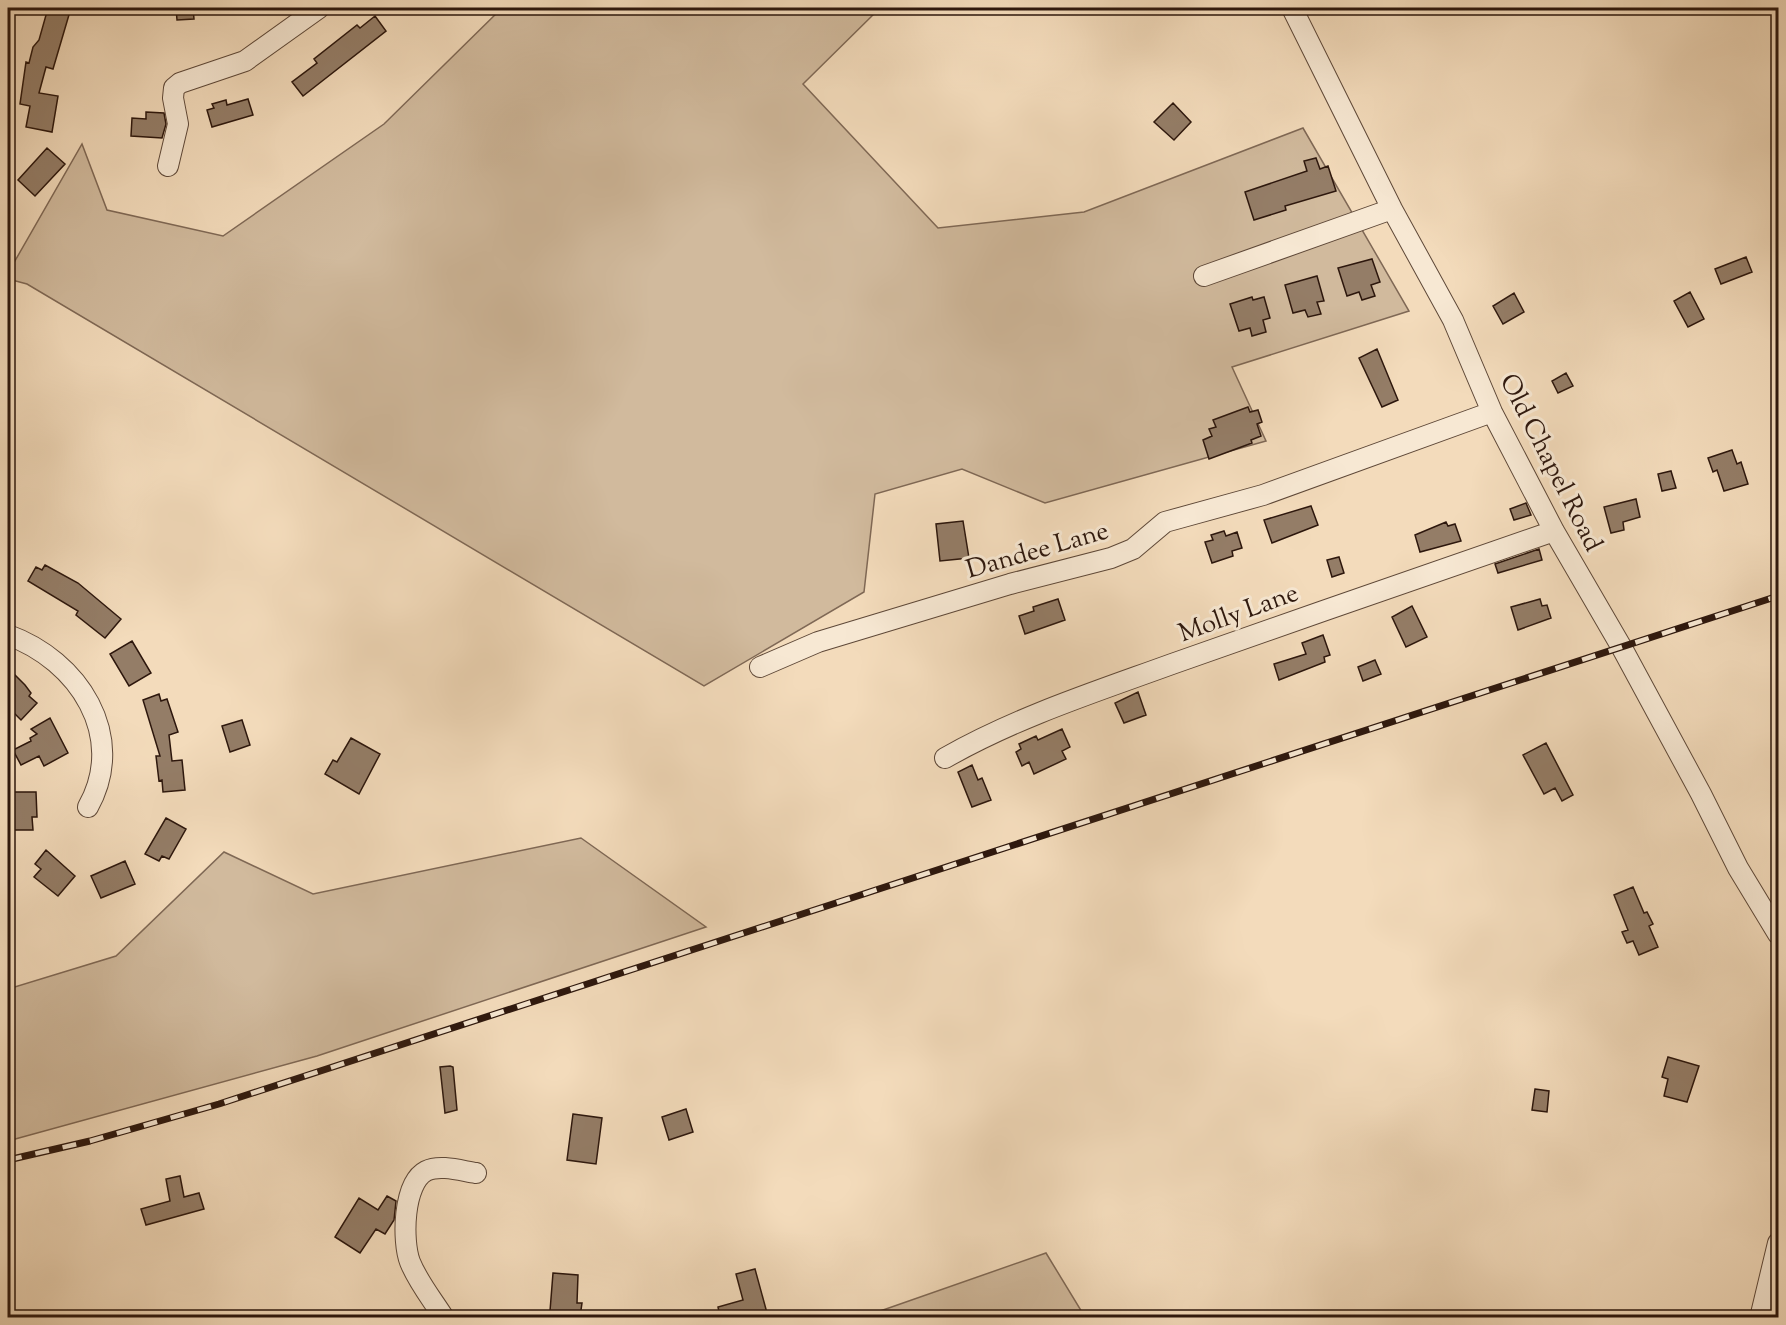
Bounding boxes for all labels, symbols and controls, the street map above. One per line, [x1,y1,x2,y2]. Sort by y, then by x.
street label: Old Chapel Road [1489,368,1611,559]
street label: Dandee Lane [962,513,1113,589]
street label: Molly Lane [1174,576,1304,653]

